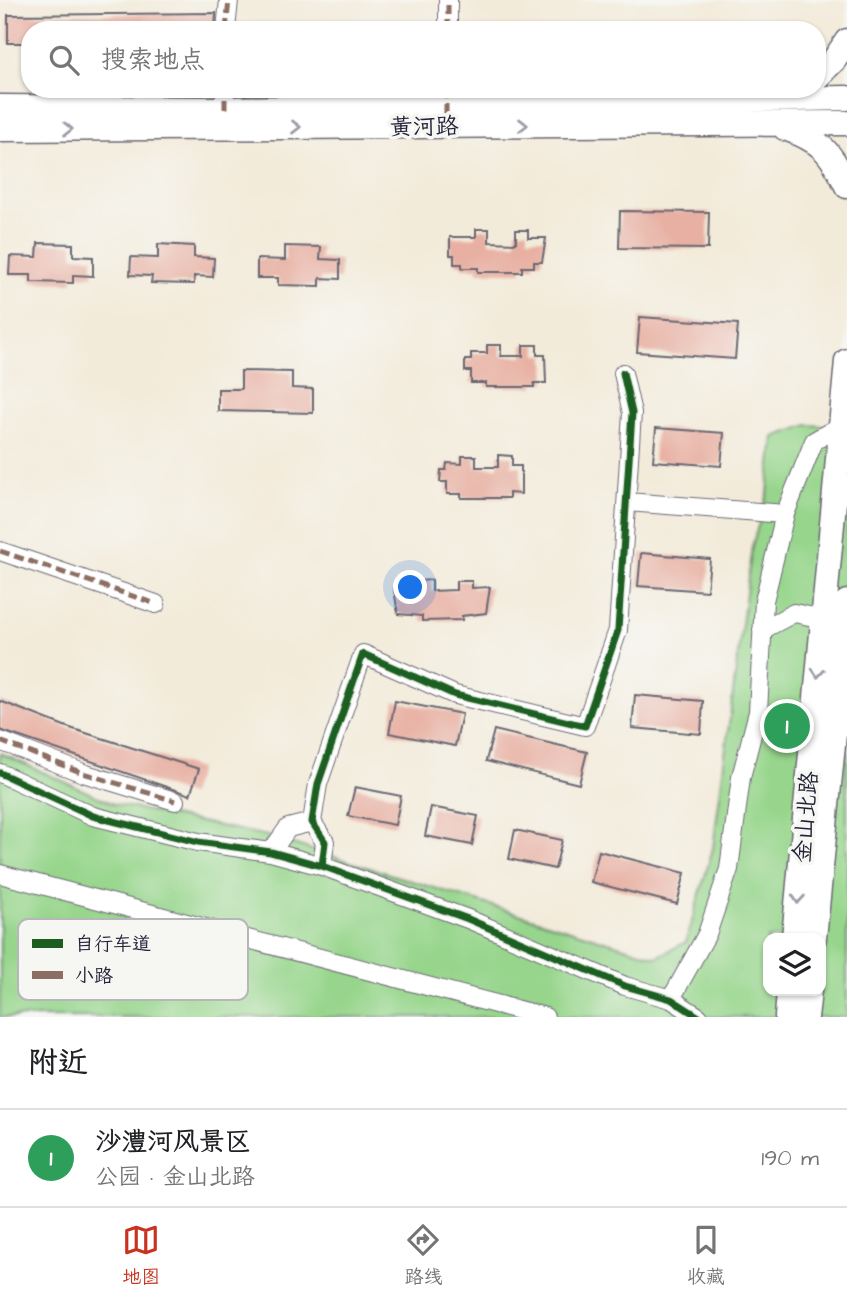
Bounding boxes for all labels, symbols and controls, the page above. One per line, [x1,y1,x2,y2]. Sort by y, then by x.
search box [21,21,826,98]
icon: search [45,41,83,79]
text: 搜索地点 [101,42,205,78]
street label: 黄河路 [389,110,459,144]
one-way arrow [518,117,529,132]
one-way arrow [291,119,301,135]
one-way arrow [63,121,74,137]
your location [393,570,427,604]
one-way arrow [811,667,826,679]
pin: 1 [764,700,810,752]
street label: 金山北路 [786,770,826,864]
one-way arrow [791,894,806,905]
legend [18,919,248,1000]
text: 自行车道 [75,931,151,958]
map controls [763,933,826,996]
button: layers [763,933,826,996]
text: 小路 [75,963,113,990]
text: 附近 [28,1042,88,1084]
text: 沙澧河风景区 [95,1124,251,1160]
text: 1 [50,1142,52,1174]
text: 190 m [761,1142,819,1174]
text: 公园 · 金山北路 [95,1161,255,1193]
tab: 地图 [122,1221,160,1291]
tab: 路线 [404,1221,443,1291]
tab: 收藏 [687,1221,725,1291]

